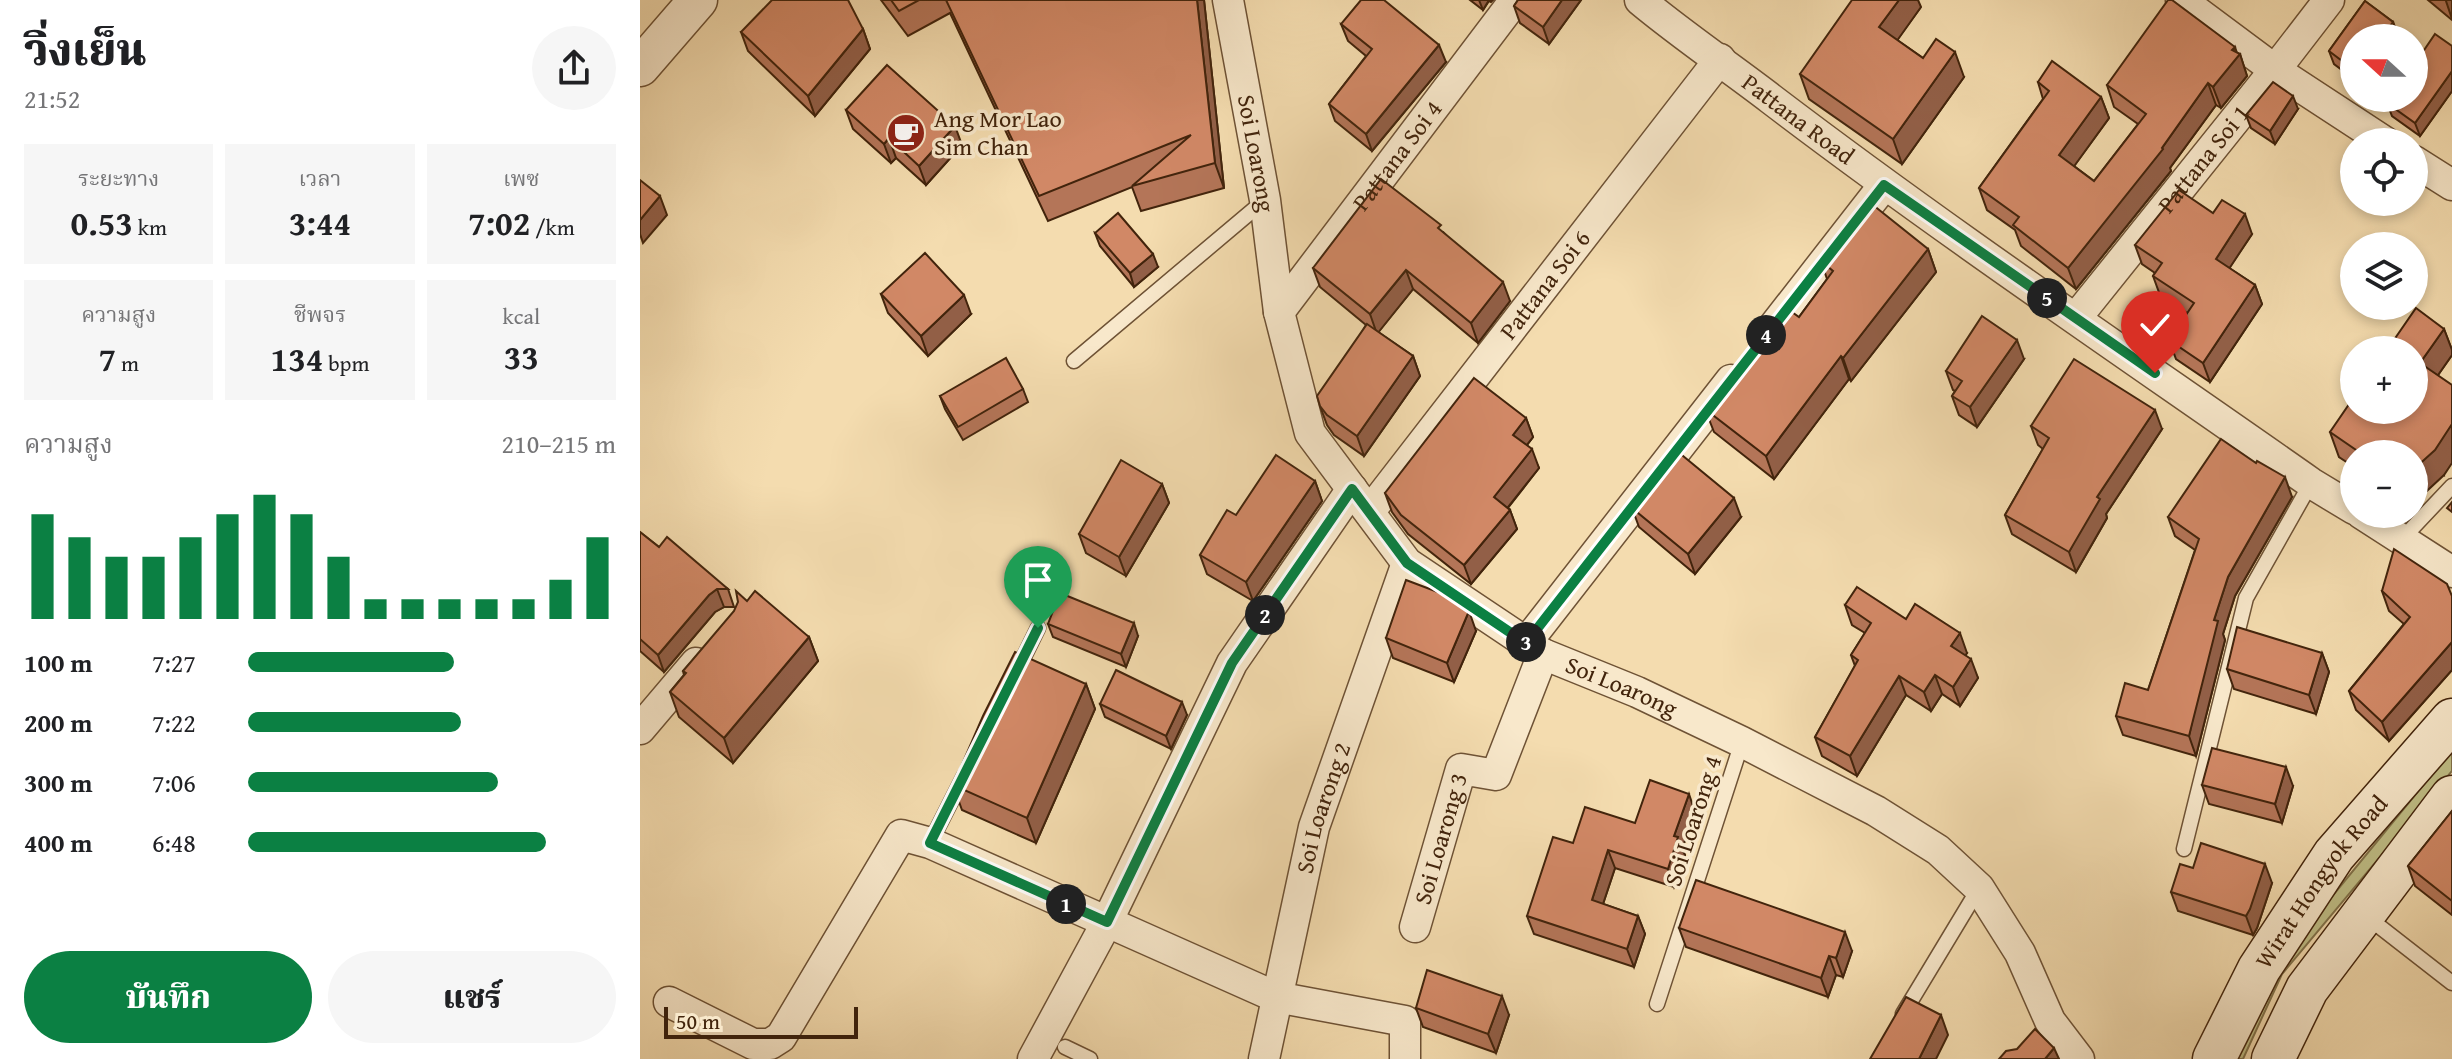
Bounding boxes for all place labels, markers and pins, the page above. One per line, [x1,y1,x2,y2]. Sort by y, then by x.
place label: Ang Mor Lao Sim Chan [934,101,1062,164]
cafe icon: Ang Mor Lao Sim Chan [885,112,927,154]
pin: 5 [2027,278,2067,318]
pin [2121,291,2189,373]
pin: 4 [1746,315,1786,355]
pin [1004,546,1072,628]
pin: 2 [1245,595,1285,635]
pin: 3 [1506,622,1546,662]
pin: 1 [1046,884,1086,924]

